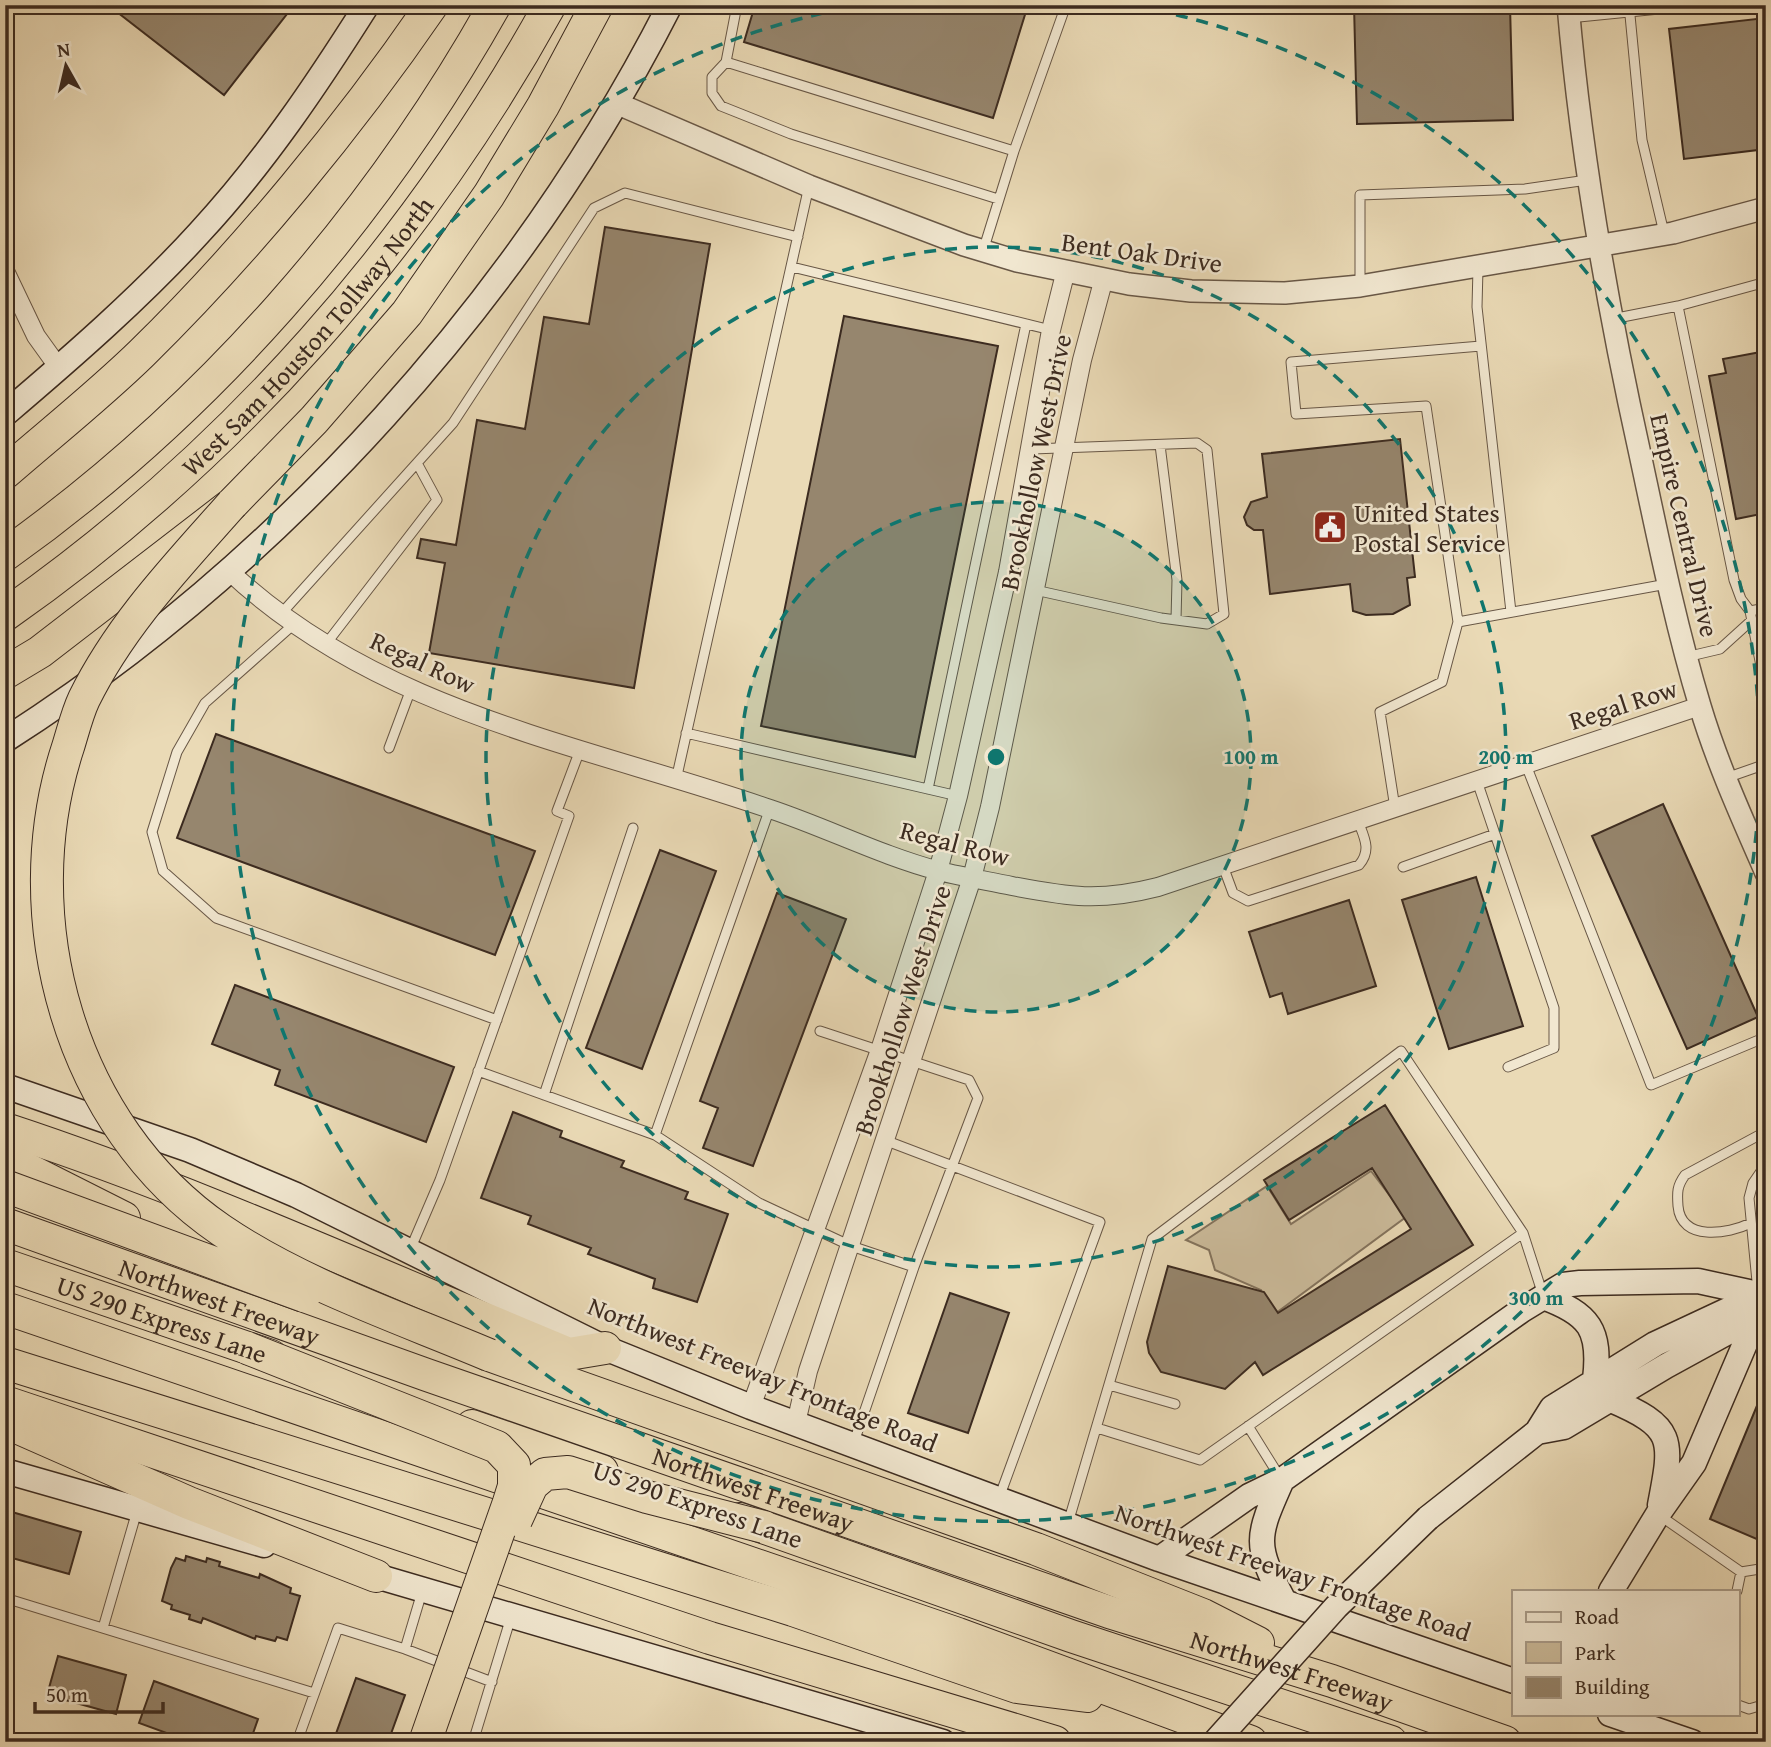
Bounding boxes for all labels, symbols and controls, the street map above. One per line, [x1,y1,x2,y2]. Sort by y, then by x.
north arrow [32,32,102,102]
text: N [55,34,72,64]
street label: West Sam Houston Tollway North [172,187,443,485]
street label: Bent Oak Drive [1059,221,1225,283]
street label: Brookhollow West Drive [989,330,1081,594]
street label: Empire Central Drive [1640,409,1730,641]
place label: United States Postal Service [1354,493,1506,562]
public building icon: United States Postal Service [1311,508,1349,546]
street label: Regal Row [364,621,482,704]
street label: Regal Row [1564,668,1683,740]
text: 100 m [1223,741,1279,772]
text: 200 m [1478,741,1534,772]
centre of rings [984,745,1008,769]
street label: Regal Row [896,810,1015,876]
street label: Brookhollow West Drive [843,880,961,1140]
street label: Northwest Freeway [114,1247,326,1355]
street label: US 290 Express Lane [52,1265,272,1373]
text: 300 m [1508,1282,1564,1313]
street label: Northwest Freeway Frontage Road [582,1286,944,1462]
street label: Northwest Freeway [648,1435,860,1542]
street label: US 290 Express Lane [588,1450,808,1558]
street label: Northwest Freeway Frontage Road [1110,1493,1476,1651]
legend [1512,1590,1740,1716]
text: Road [1575,1601,1620,1632]
street label: Northwest Freeway [1186,1619,1399,1721]
text: Park [1575,1637,1616,1668]
scale bar [35,1670,163,1714]
text: Building [1575,1671,1650,1702]
text: 50 m [46,1679,88,1710]

